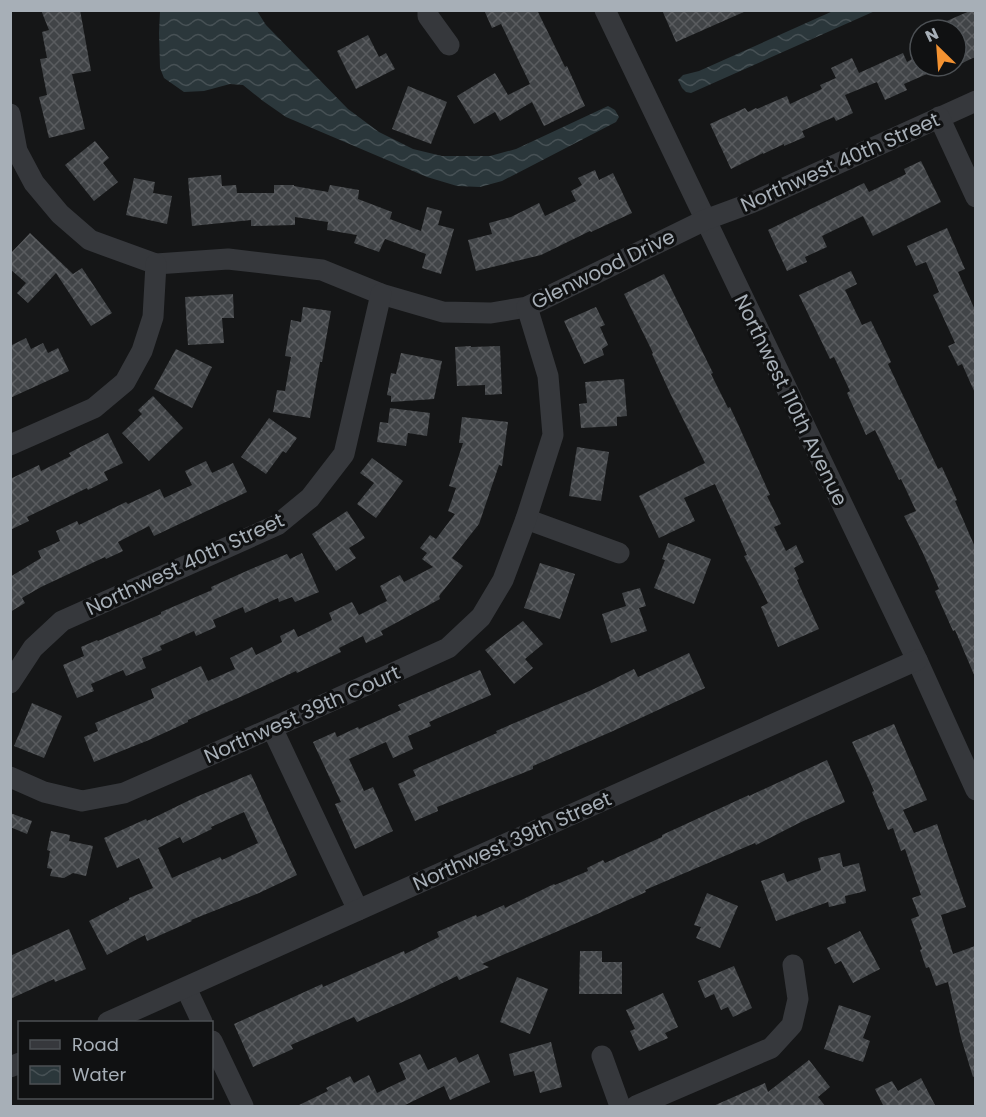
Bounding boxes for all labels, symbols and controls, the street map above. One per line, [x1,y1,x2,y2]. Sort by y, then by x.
north arrow [908,18,968,78]
text: N [922,22,942,48]
street label: Northwest 40th Street [736,105,944,219]
street label: Glenwood Drive [526,222,680,316]
street label: Northwest 110th Avenue [728,290,854,510]
street label: Northwest 40th Street [81,506,289,622]
street label: Northwest 39th Court [200,658,404,770]
street label: Northwest 39th Street [408,785,616,897]
legend [18,1021,213,1099]
text: Road [72,1032,119,1057]
text: Water [72,1062,126,1087]

